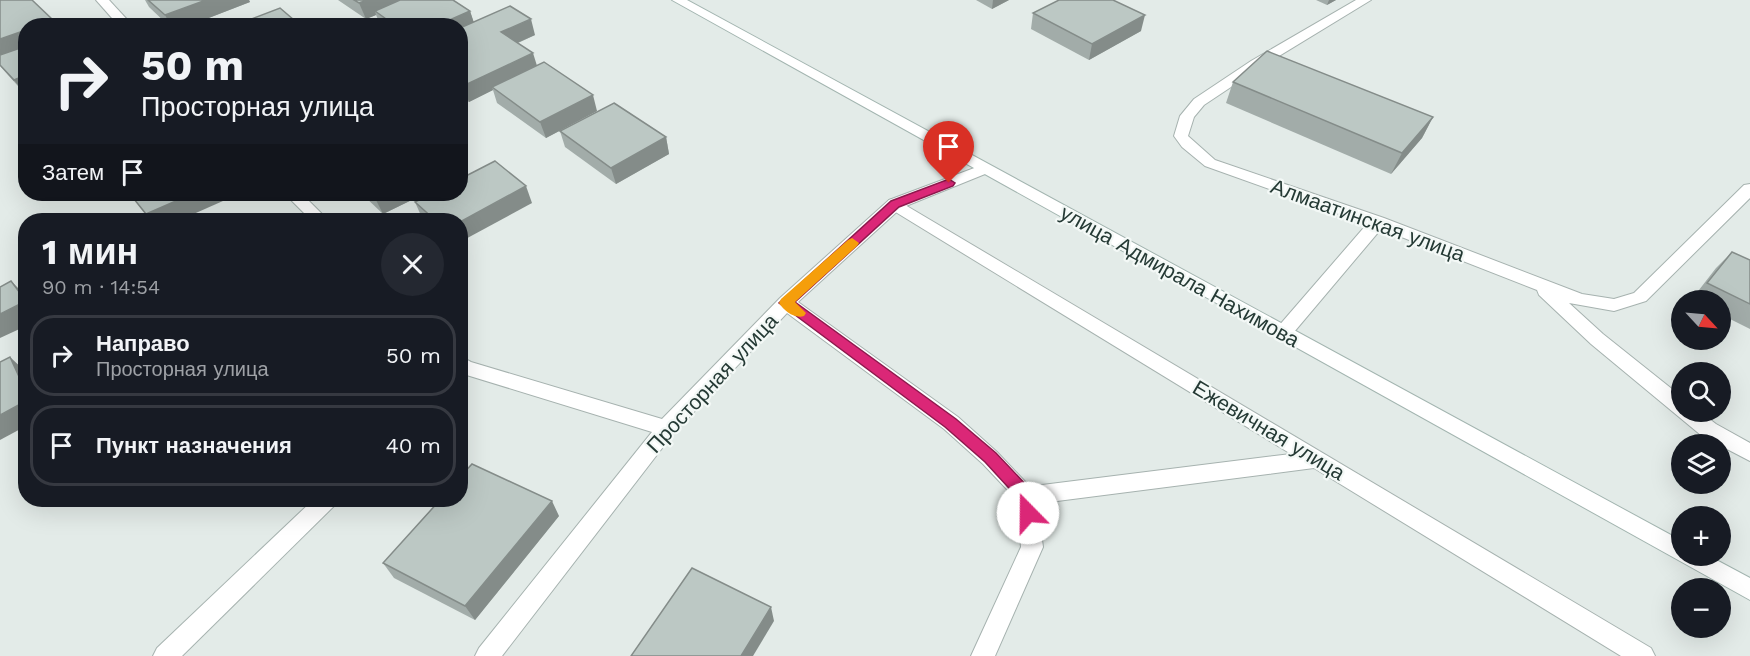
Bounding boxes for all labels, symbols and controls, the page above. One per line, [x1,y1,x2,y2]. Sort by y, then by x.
text: 50 m [141,41,244,90]
icon: right [42,42,120,120]
text: Просторная улица [141,91,374,123]
pin [923,121,974,183]
icon: arrive [932,130,965,163]
icon: arrive [116,156,149,189]
text: Затем [42,160,104,185]
street label: Алмаатинская улица [1268,173,1469,267]
street label: улица Адмирала Нахимова [1056,200,1304,352]
text: 1 мин [42,231,138,273]
button: close [381,233,444,296]
text: 90 m · 14:54 [42,275,160,299]
north arrow [1671,290,1731,350]
map controls [1671,290,1731,638]
street label: Просторная улица [641,308,783,458]
text: Направо [96,331,190,356]
icon: right [45,339,78,372]
text: 50 m [386,343,441,368]
text: Просторная улица [96,357,269,381]
button: search [1671,362,1731,422]
street label: Ежевичная улица [1188,375,1350,485]
icon: arrive [45,429,78,462]
text: Пункт назначения [96,433,292,458]
text: 40 m [385,433,441,458]
button: layers [1671,434,1731,494]
position arrow [996,481,1060,545]
button: + [1671,506,1731,566]
button: − [1671,578,1731,638]

